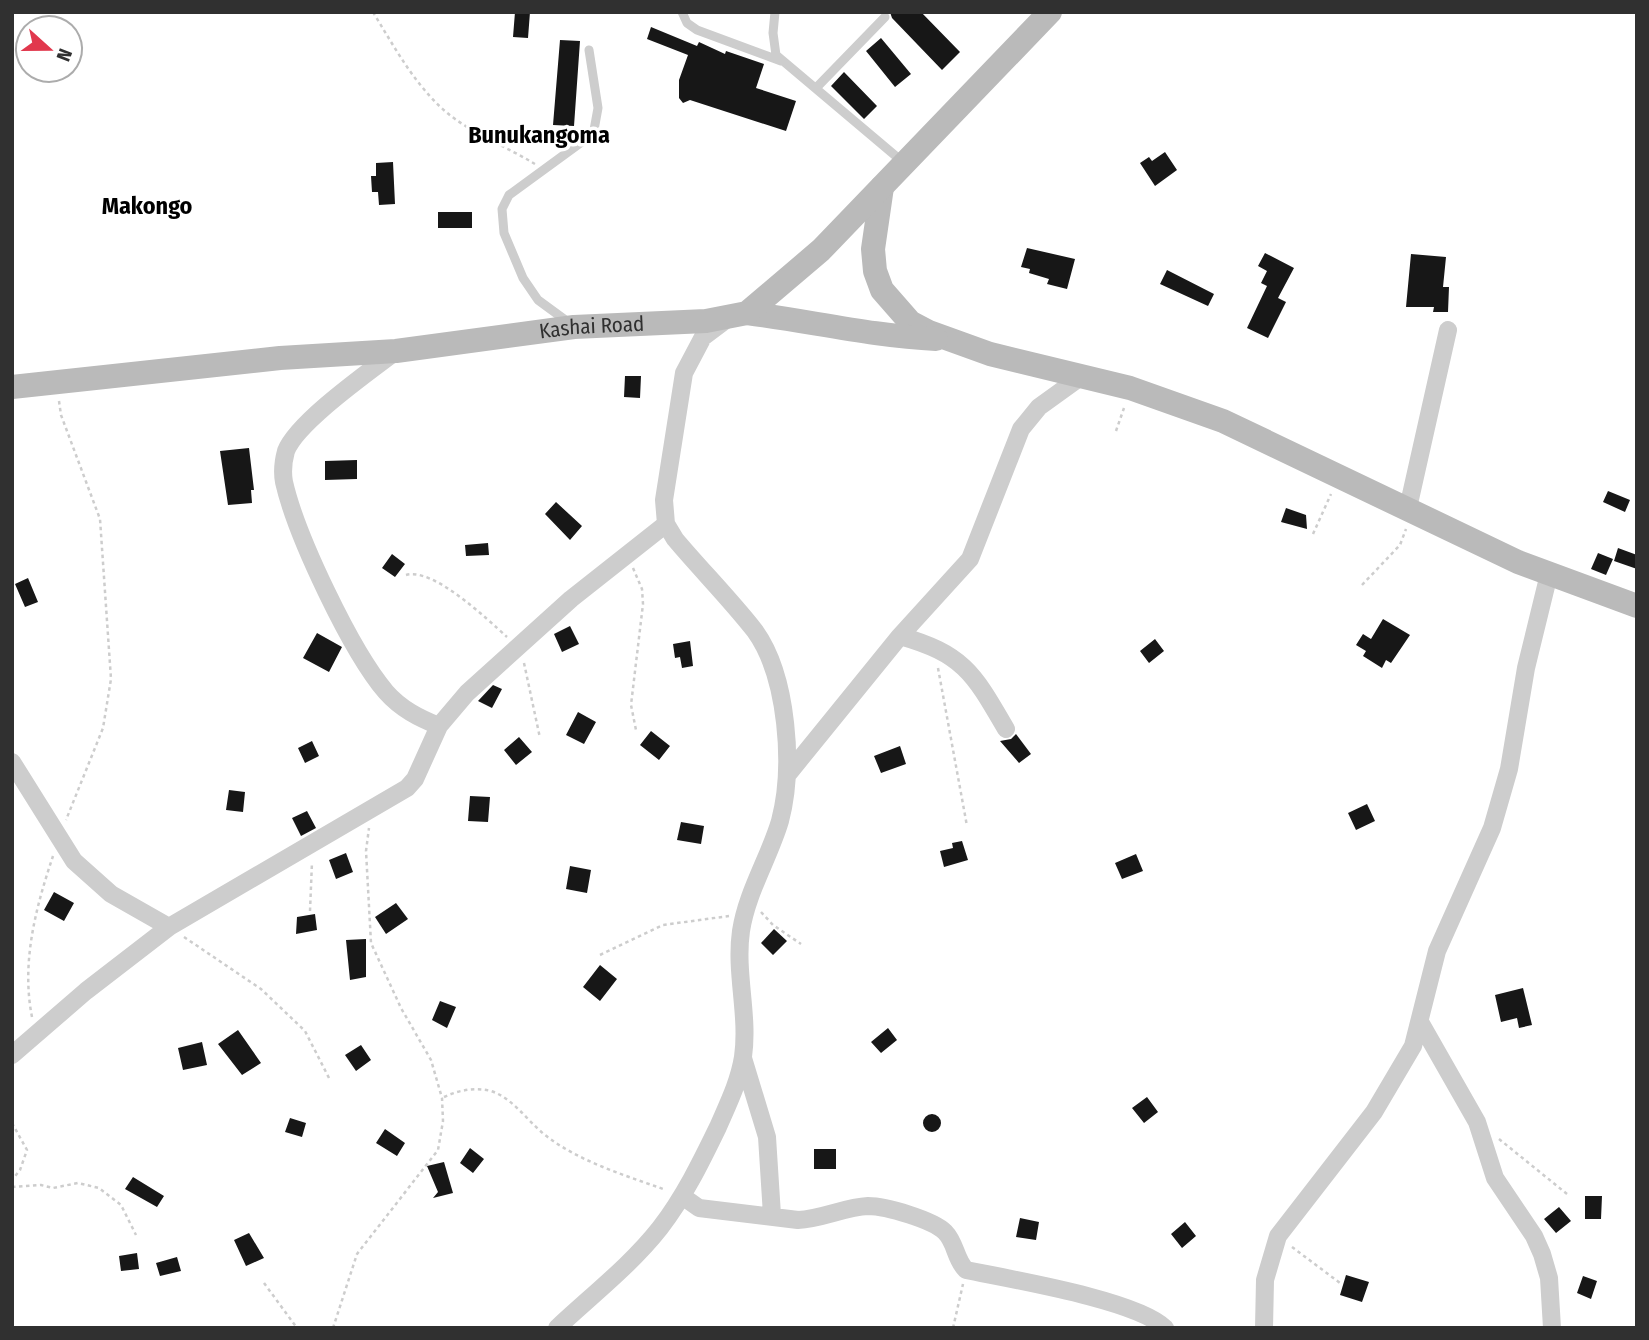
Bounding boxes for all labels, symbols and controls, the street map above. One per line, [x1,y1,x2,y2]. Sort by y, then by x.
north arrow [14,14,84,84]
text: N [52,45,77,64]
district label: Bunukangoma [468,121,610,149]
district label: Makongo [102,192,193,220]
street label: Kashai Road [538,311,645,345]

